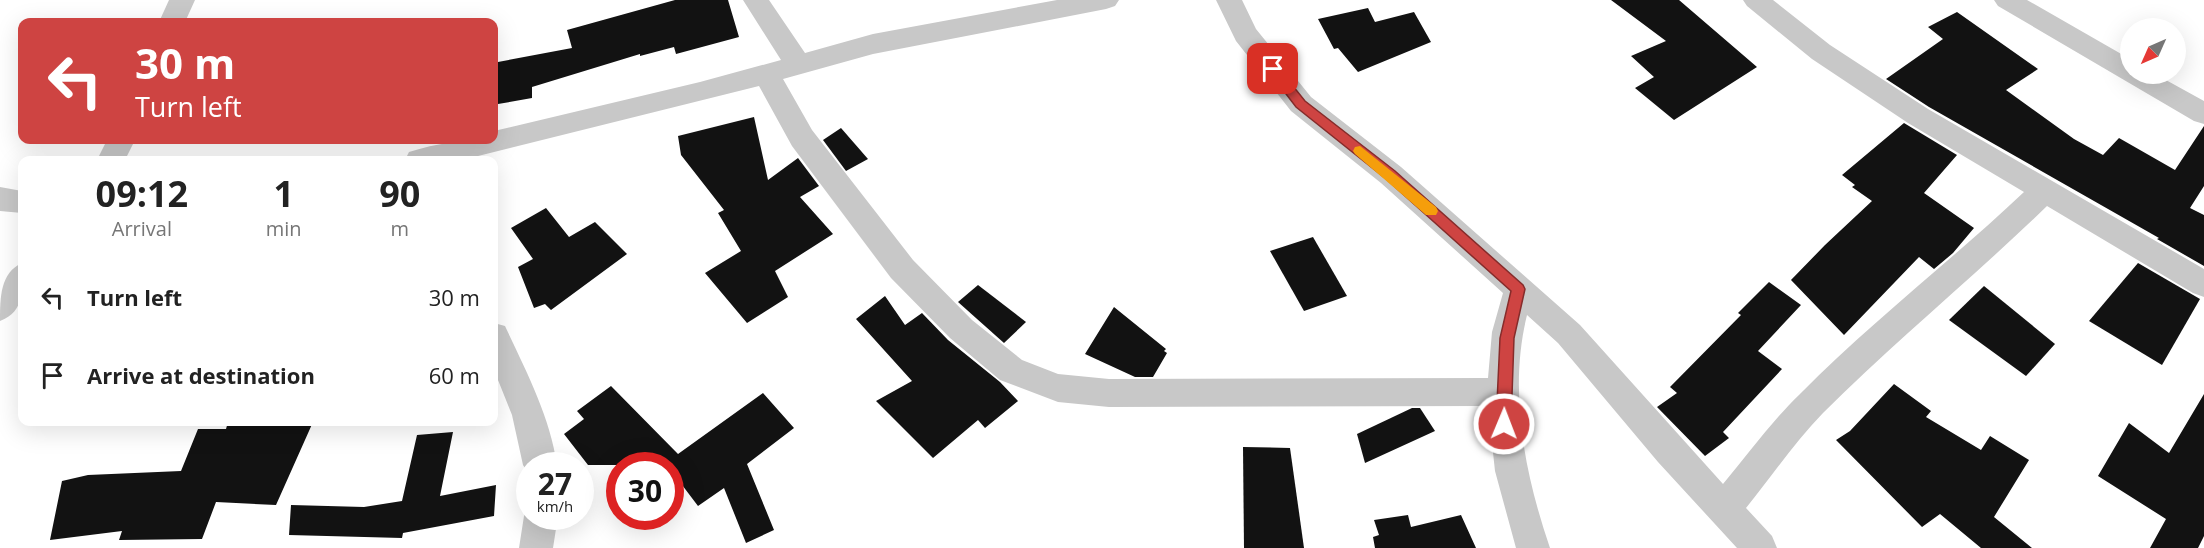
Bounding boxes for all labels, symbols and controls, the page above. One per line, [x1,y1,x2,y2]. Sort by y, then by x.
north arrow [2120,18,2186,84]
map controls [2120,18,2186,84]
text: 30 m [135,34,235,91]
icon: left [36,42,114,120]
pin [1247,43,1298,94]
icon: arrive [1256,52,1289,85]
text: Turn left [135,88,242,125]
text: 09:12 [96,169,188,218]
text: 1 [273,169,294,218]
text: 90 [379,169,420,218]
text: Arrival [112,215,172,242]
text: min [266,215,302,242]
text: m [391,215,409,242]
icon: left [36,281,69,314]
text: Turn left [87,282,182,312]
text: 30 m [429,282,480,312]
icon: arrive [36,359,69,392]
text: Arrive at destination [87,360,315,390]
text: 60 m [429,360,480,390]
position arrow [1472,392,1536,456]
speed limit sign: 30 [606,452,684,530]
text: 27 [538,463,572,504]
text: km/h [537,496,573,516]

